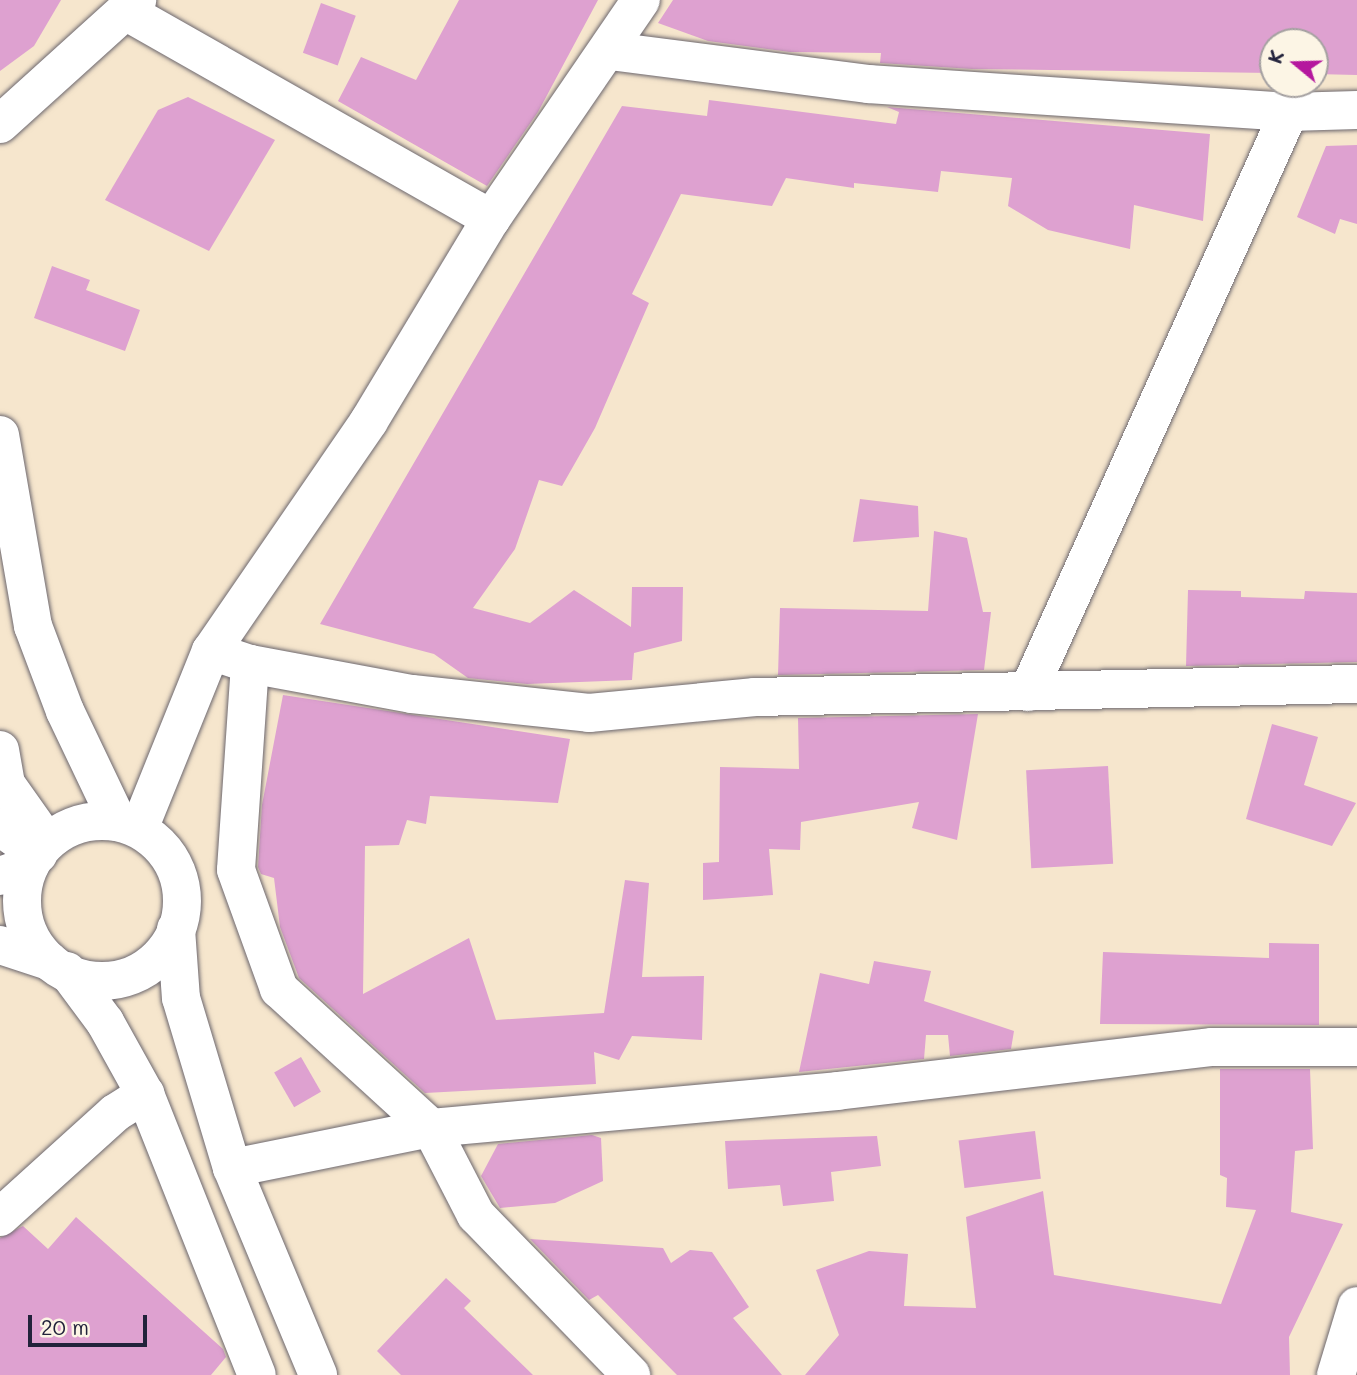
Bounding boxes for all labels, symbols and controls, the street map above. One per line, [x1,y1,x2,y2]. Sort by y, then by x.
north arrow [1259,28,1329,98]
text: K [1262,47,1289,67]
scale bar [32,1302,150,1346]
text: 20 m [41,1313,89,1340]

